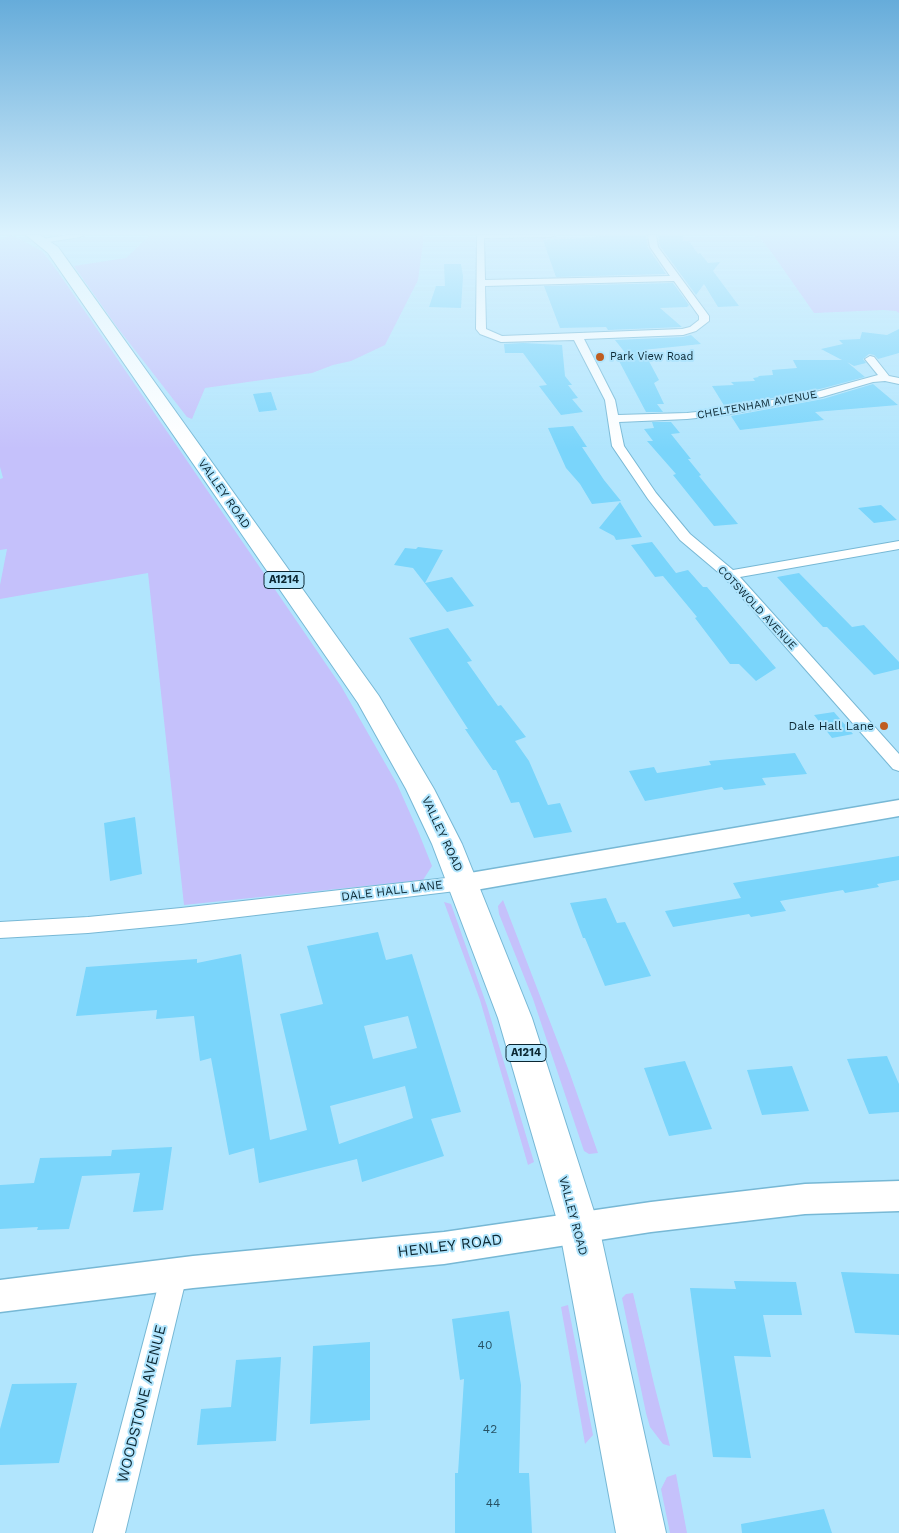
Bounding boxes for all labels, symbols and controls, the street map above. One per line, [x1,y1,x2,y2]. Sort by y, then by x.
place label: Park View Road [610,350,693,364]
marker: Park View Road [594,351,606,363]
street label: CHELTENHAM AVENUE [696,388,818,422]
street label: VALLEY ROAD [195,457,253,531]
street label: COTSWOLD AVENUE [715,563,799,653]
road number: A1214 [264,572,304,588]
place label: Dale Hall Lane [789,719,874,733]
marker: Dale Hall Lane [878,720,890,732]
street label: VALLEY ROAD [418,794,466,874]
street label: DALE HALL LANE [341,878,443,904]
road number: A1214 [506,1044,546,1062]
street label: VALLEY ROAD [556,1175,590,1257]
street label: HENLEY ROAD [397,1231,503,1261]
street label: WOODSTONE AVENUE [114,1323,170,1485]
house number: 40 [478,1338,492,1352]
house number: 42 [483,1422,497,1436]
house number: 44 [486,1496,500,1510]

